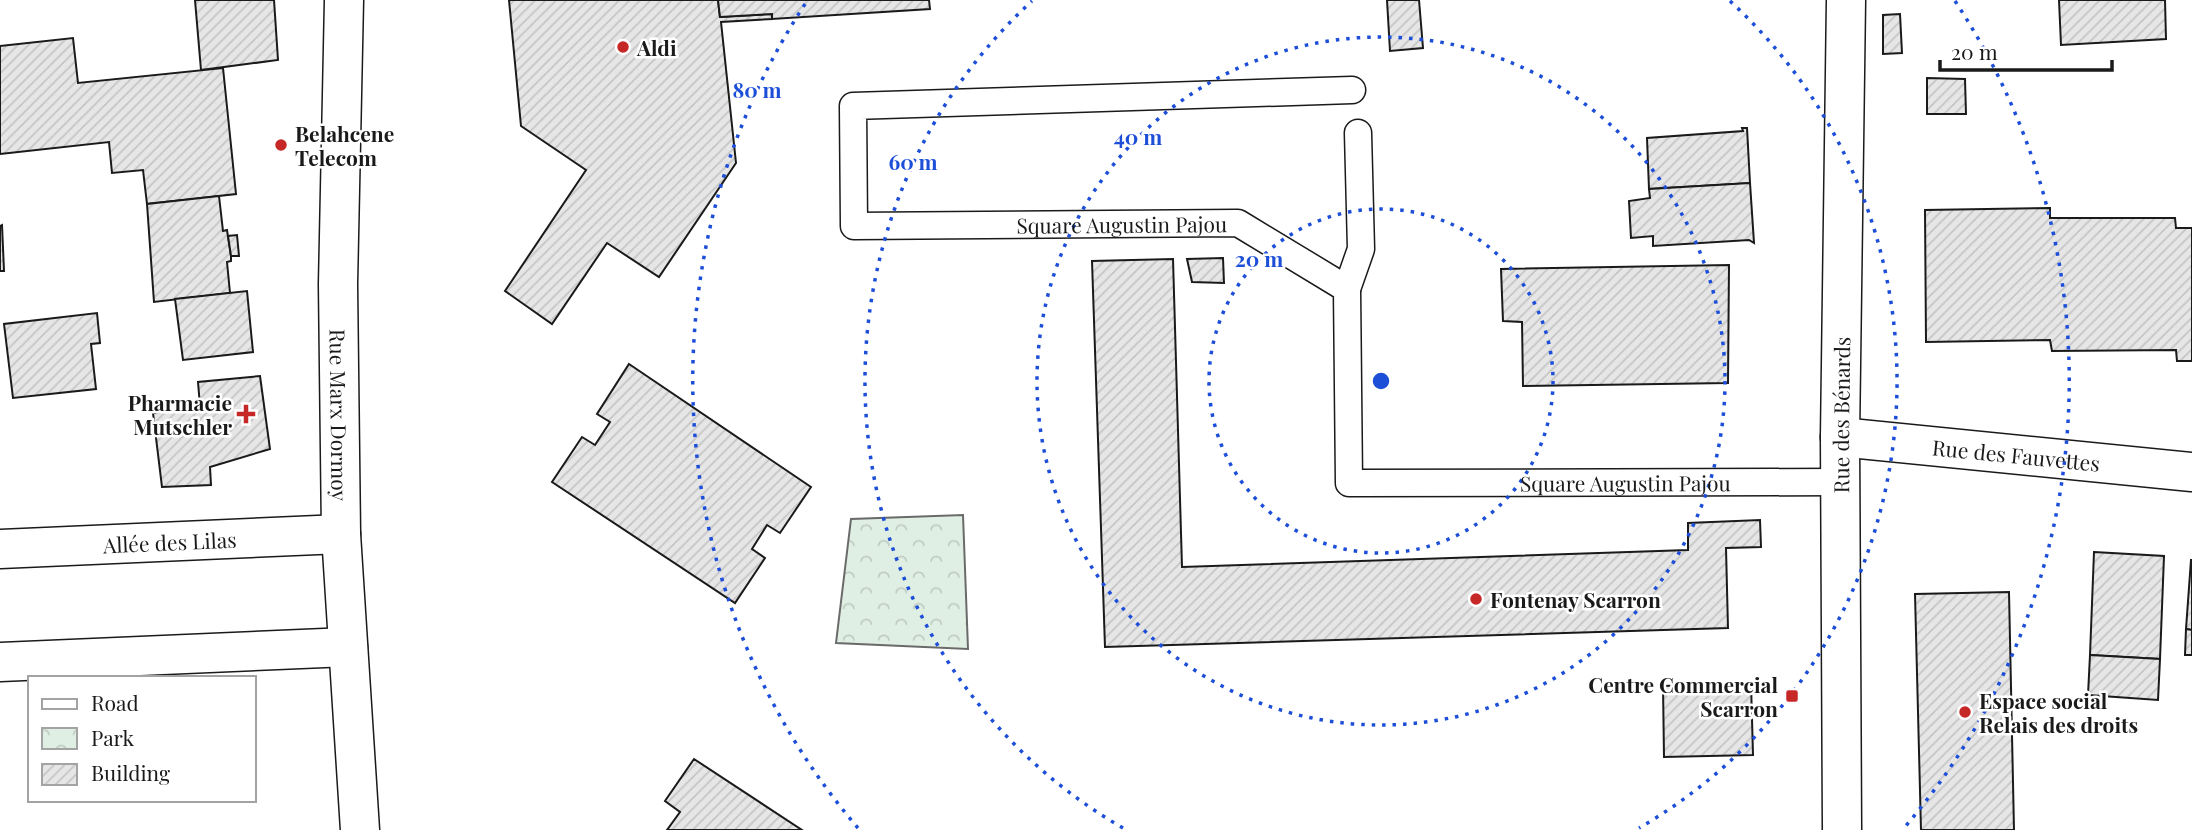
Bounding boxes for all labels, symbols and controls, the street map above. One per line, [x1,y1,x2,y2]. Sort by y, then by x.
scale bar [1940,28,2112,72]
place label: Aldi [636,33,677,61]
text: 20 m [1951,37,1998,65]
marker: Aldi [615,39,631,55]
text: 80 m [732,75,782,103]
place label: Belahcene Telecom [295,119,394,171]
text: 40 m [1114,122,1162,150]
marker: Belahcene Telecom [273,137,289,153]
text: 60 m [888,147,938,175]
street label: Square Augustin Pajou [1016,209,1227,239]
text: 20 m [1235,244,1283,272]
street label: Rue Marx Dormoy [325,329,355,502]
street label: Rue des Bénards [1826,337,1855,493]
centre of rings [1369,369,1393,393]
place label: Pharmacie Mutschler [128,388,232,440]
marker: Pharmacie Mutschler [238,406,254,422]
street label: Rue des Fauvettes [1931,432,2101,477]
street label: Square Augustin Pajou [1520,468,1731,497]
street label: Allée des Lilas [102,525,237,558]
place label: Fontenay Scarron [1490,585,1661,613]
marker: Fontenay Scarron [1468,591,1484,607]
place label: Centre Commercial Scarron [1588,670,1778,722]
legend [28,676,256,802]
place label: Espace social Relais des droits [1979,686,2138,738]
text: Road [91,688,139,716]
marker: Centre Commercial Scarron [1784,688,1800,704]
marker: Espace social Relais des droits [1957,704,1973,720]
text: Park [91,723,135,751]
text: Building [91,758,170,786]

